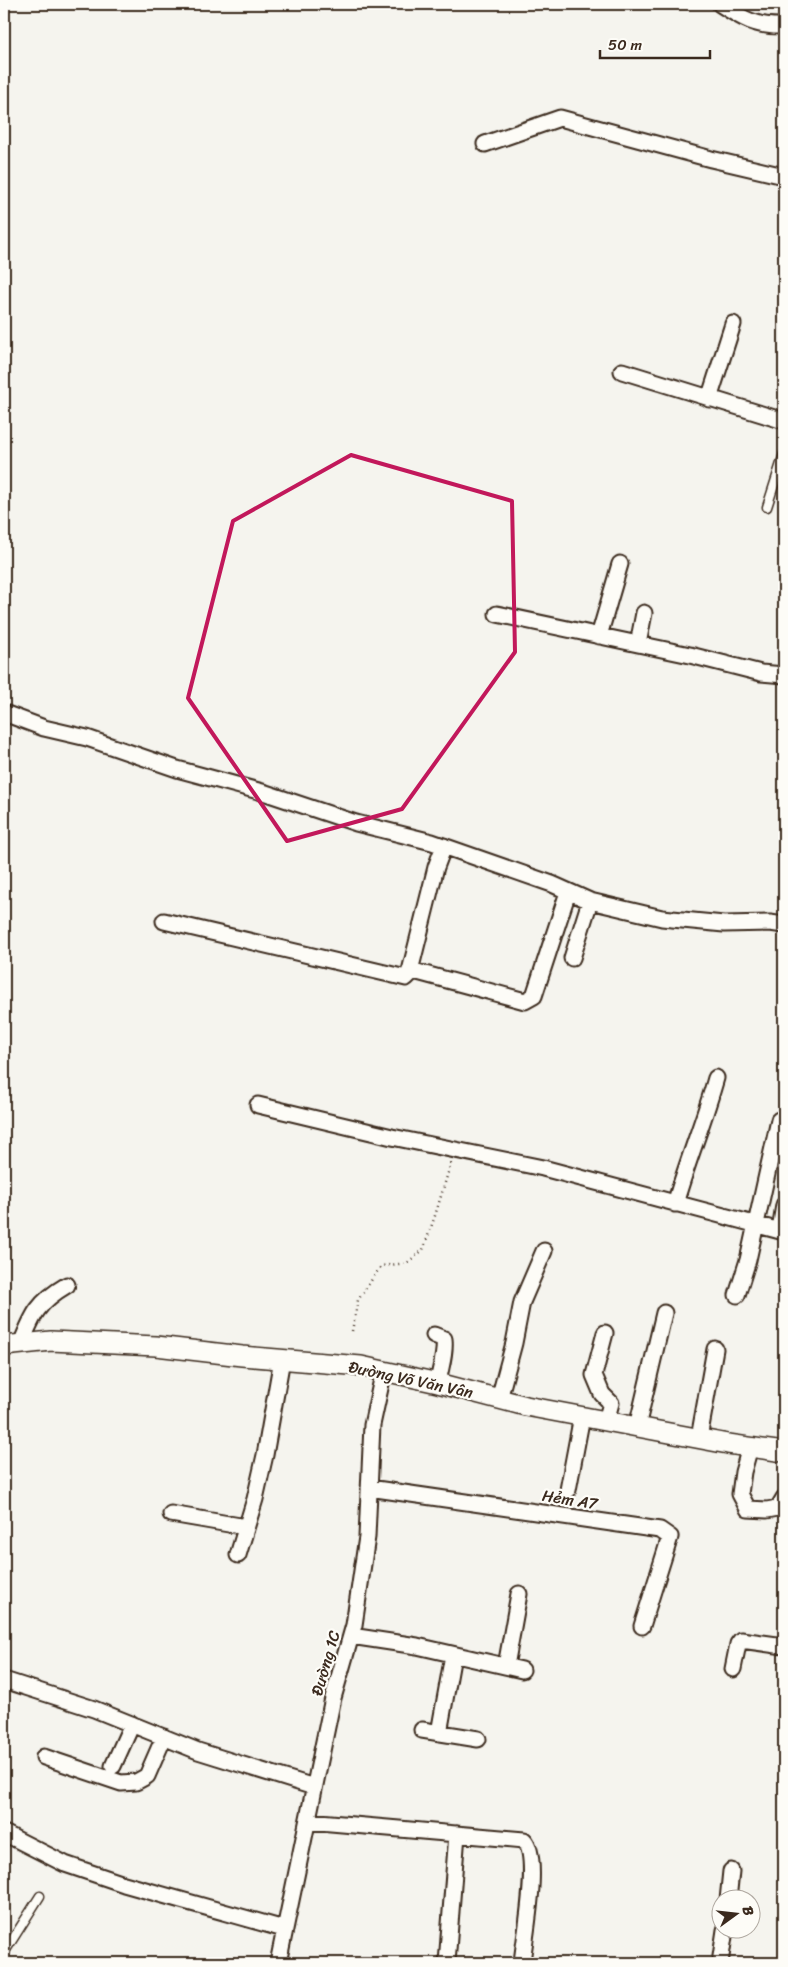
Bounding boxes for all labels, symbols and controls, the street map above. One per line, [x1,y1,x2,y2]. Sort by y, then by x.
scale bar [600,28,710,60]
text: 50 m [608,32,643,58]
street label: Đường Võ Văn Vân [346,1352,476,1407]
street label: Hẻm A7 [540,1481,601,1518]
street label: Đường 1C [302,1627,349,1699]
north arrow [710,1890,760,1940]
text: B [735,1903,761,1918]

